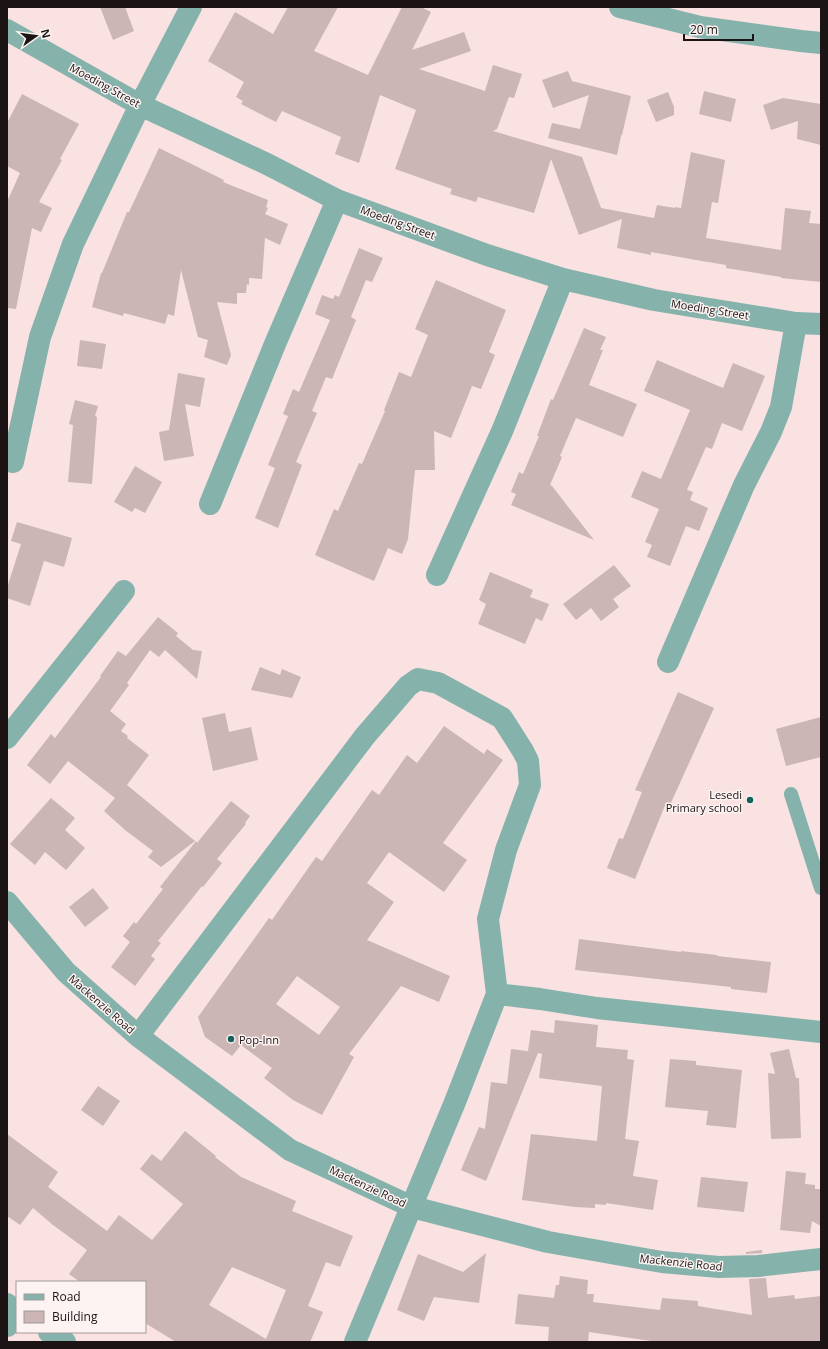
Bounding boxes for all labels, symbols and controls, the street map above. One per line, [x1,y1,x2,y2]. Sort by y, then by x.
north arrow [16,16,56,56]
scale bar [684,16,753,42]
text: 20 m [690,21,718,38]
text: N [38,27,55,40]
street label: Moeding Street [67,59,143,111]
street label: Moeding Street [359,202,438,242]
street label: Moeding Street [670,295,750,323]
place label: Lesedi Primary school [666,787,742,815]
marker: Lesedi Primary school [745,795,755,805]
street label: Mackenzie Road [66,971,138,1037]
place label: Pop-Inn [239,1032,279,1047]
marker: Pop-Inn [226,1034,236,1044]
street label: Mackenzie Road [327,1162,409,1210]
street label: Mackenzie Road [639,1250,723,1274]
legend [16,1281,146,1333]
text: Road [52,1288,81,1305]
text: Building [52,1308,98,1325]

